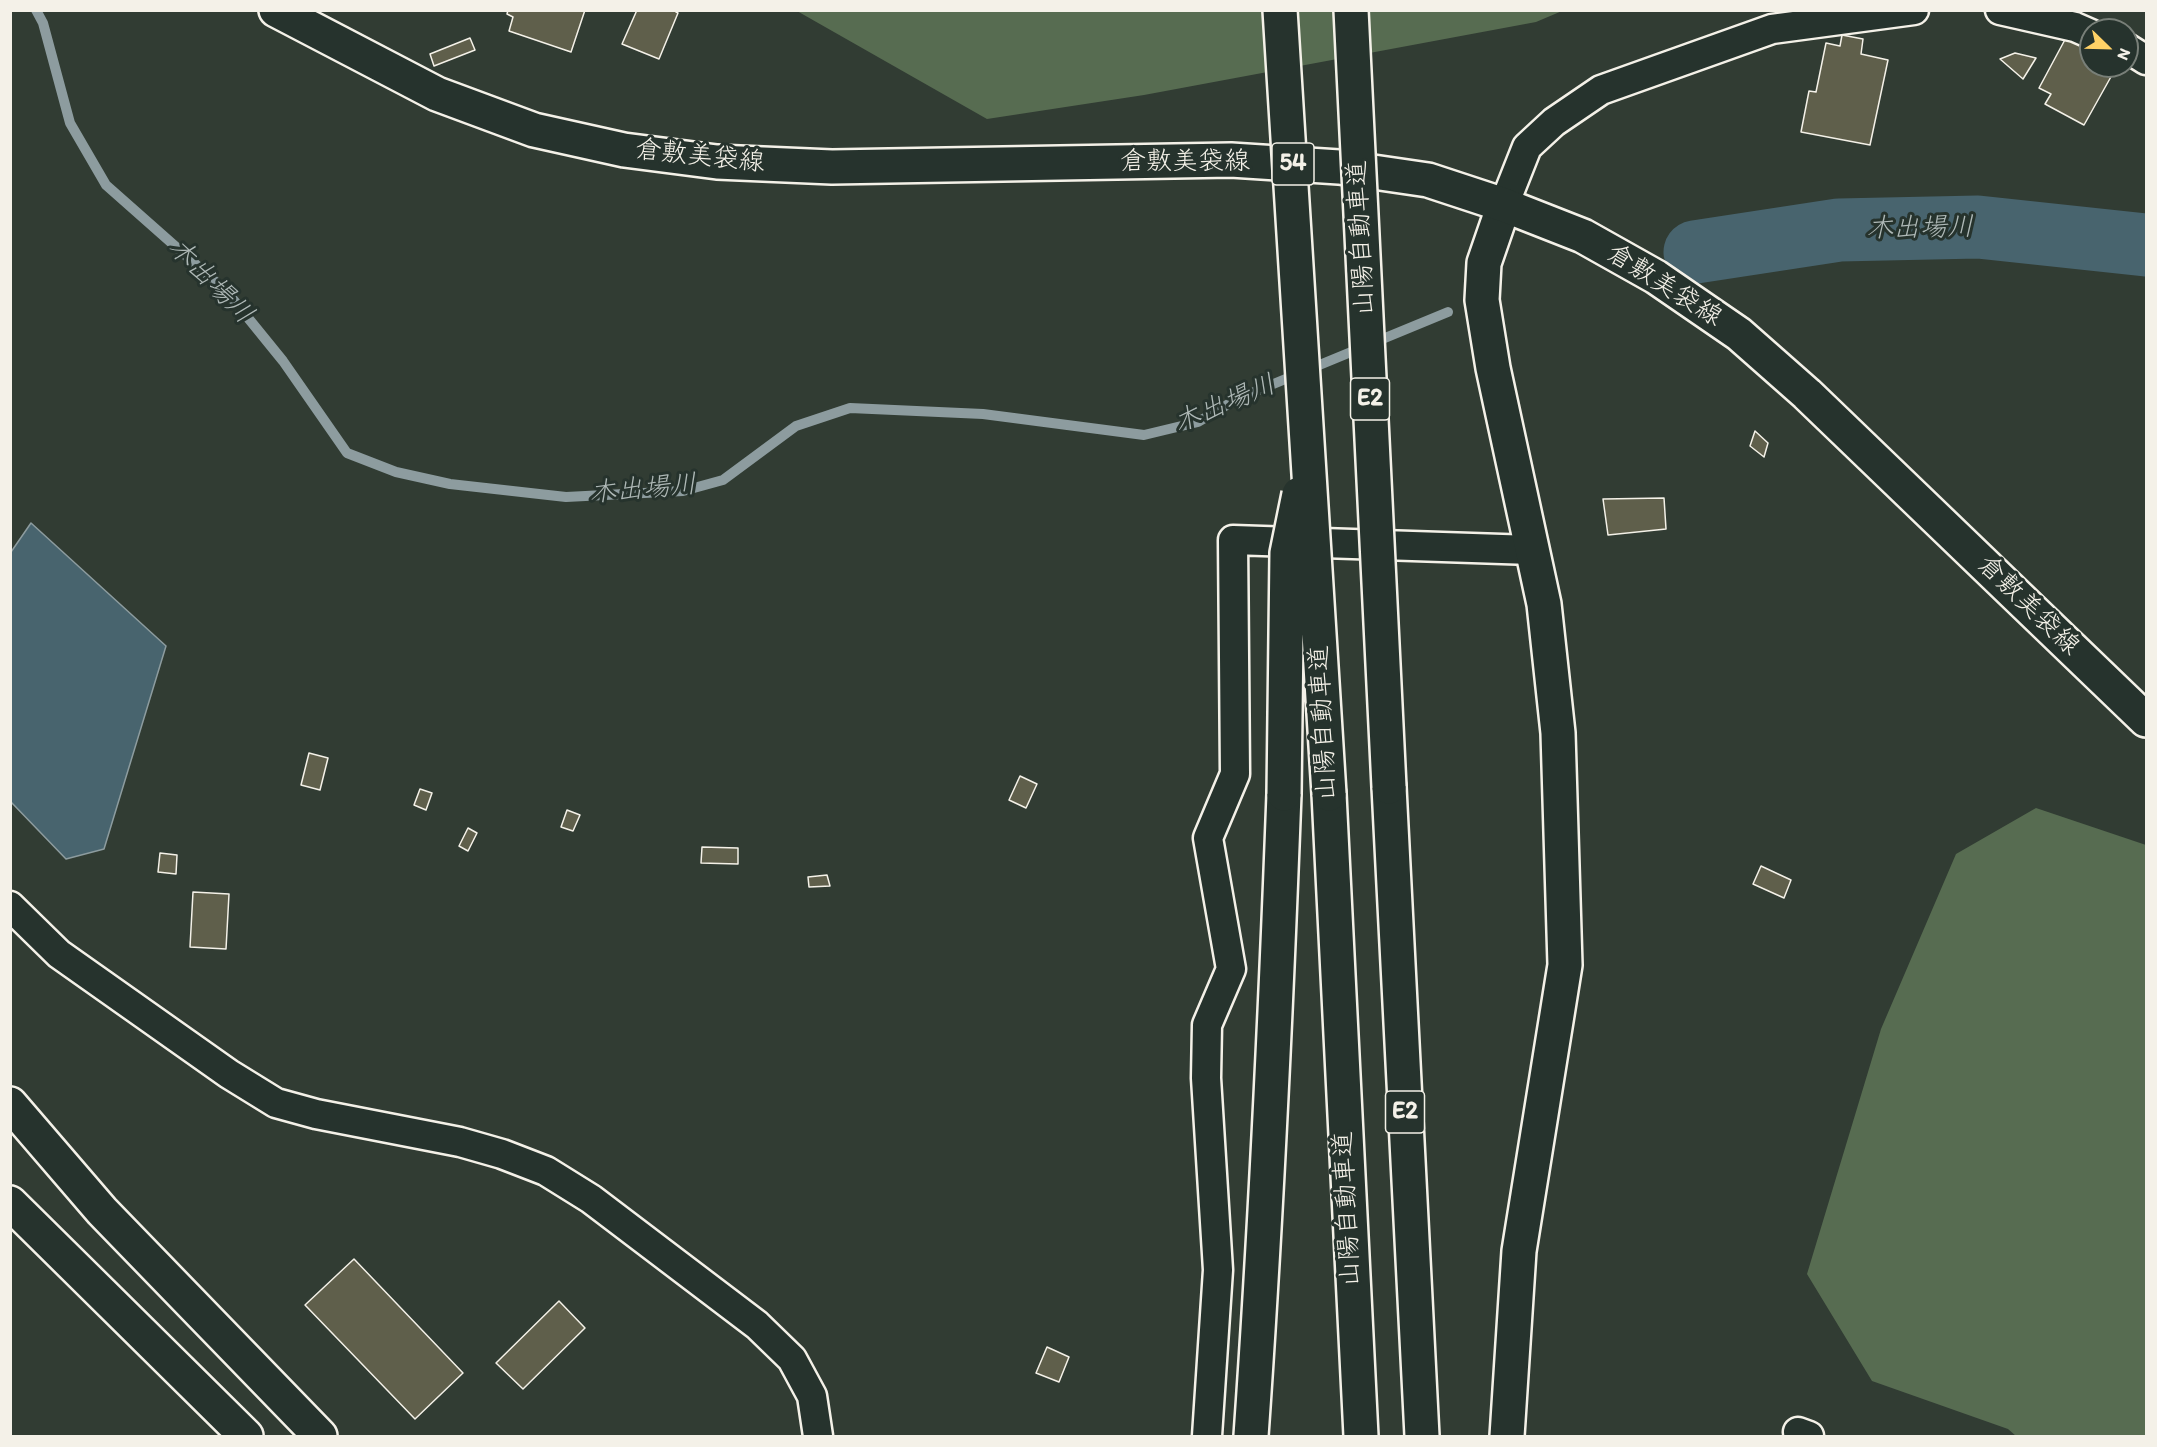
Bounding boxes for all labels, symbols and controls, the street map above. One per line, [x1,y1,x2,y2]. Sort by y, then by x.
north arrow [2079,18,2139,78]
text: N [2113,46,2135,63]
street label: 倉敷美袋線 [634,135,766,179]
road number: 54 [1272,143,1314,185]
street label: 倉敷美袋線 [1120,146,1250,178]
street label: 山陽自動車道 [1342,159,1382,317]
water label: 木出場川 [1866,212,1974,246]
water label: 木出場川 [160,232,260,332]
street label: 倉敷美袋線 [1601,238,1727,334]
water label: 木出場川 [1169,369,1281,441]
road number: E2 [1350,378,1390,420]
water label: 木出場川 [588,469,698,511]
street label: 倉敷美袋線 [1970,550,2086,662]
street label: 山陽自動車道 [1304,644,1344,802]
road number: E2 [1386,1091,1424,1133]
street label: 山陽自動車道 [1328,1130,1368,1288]

